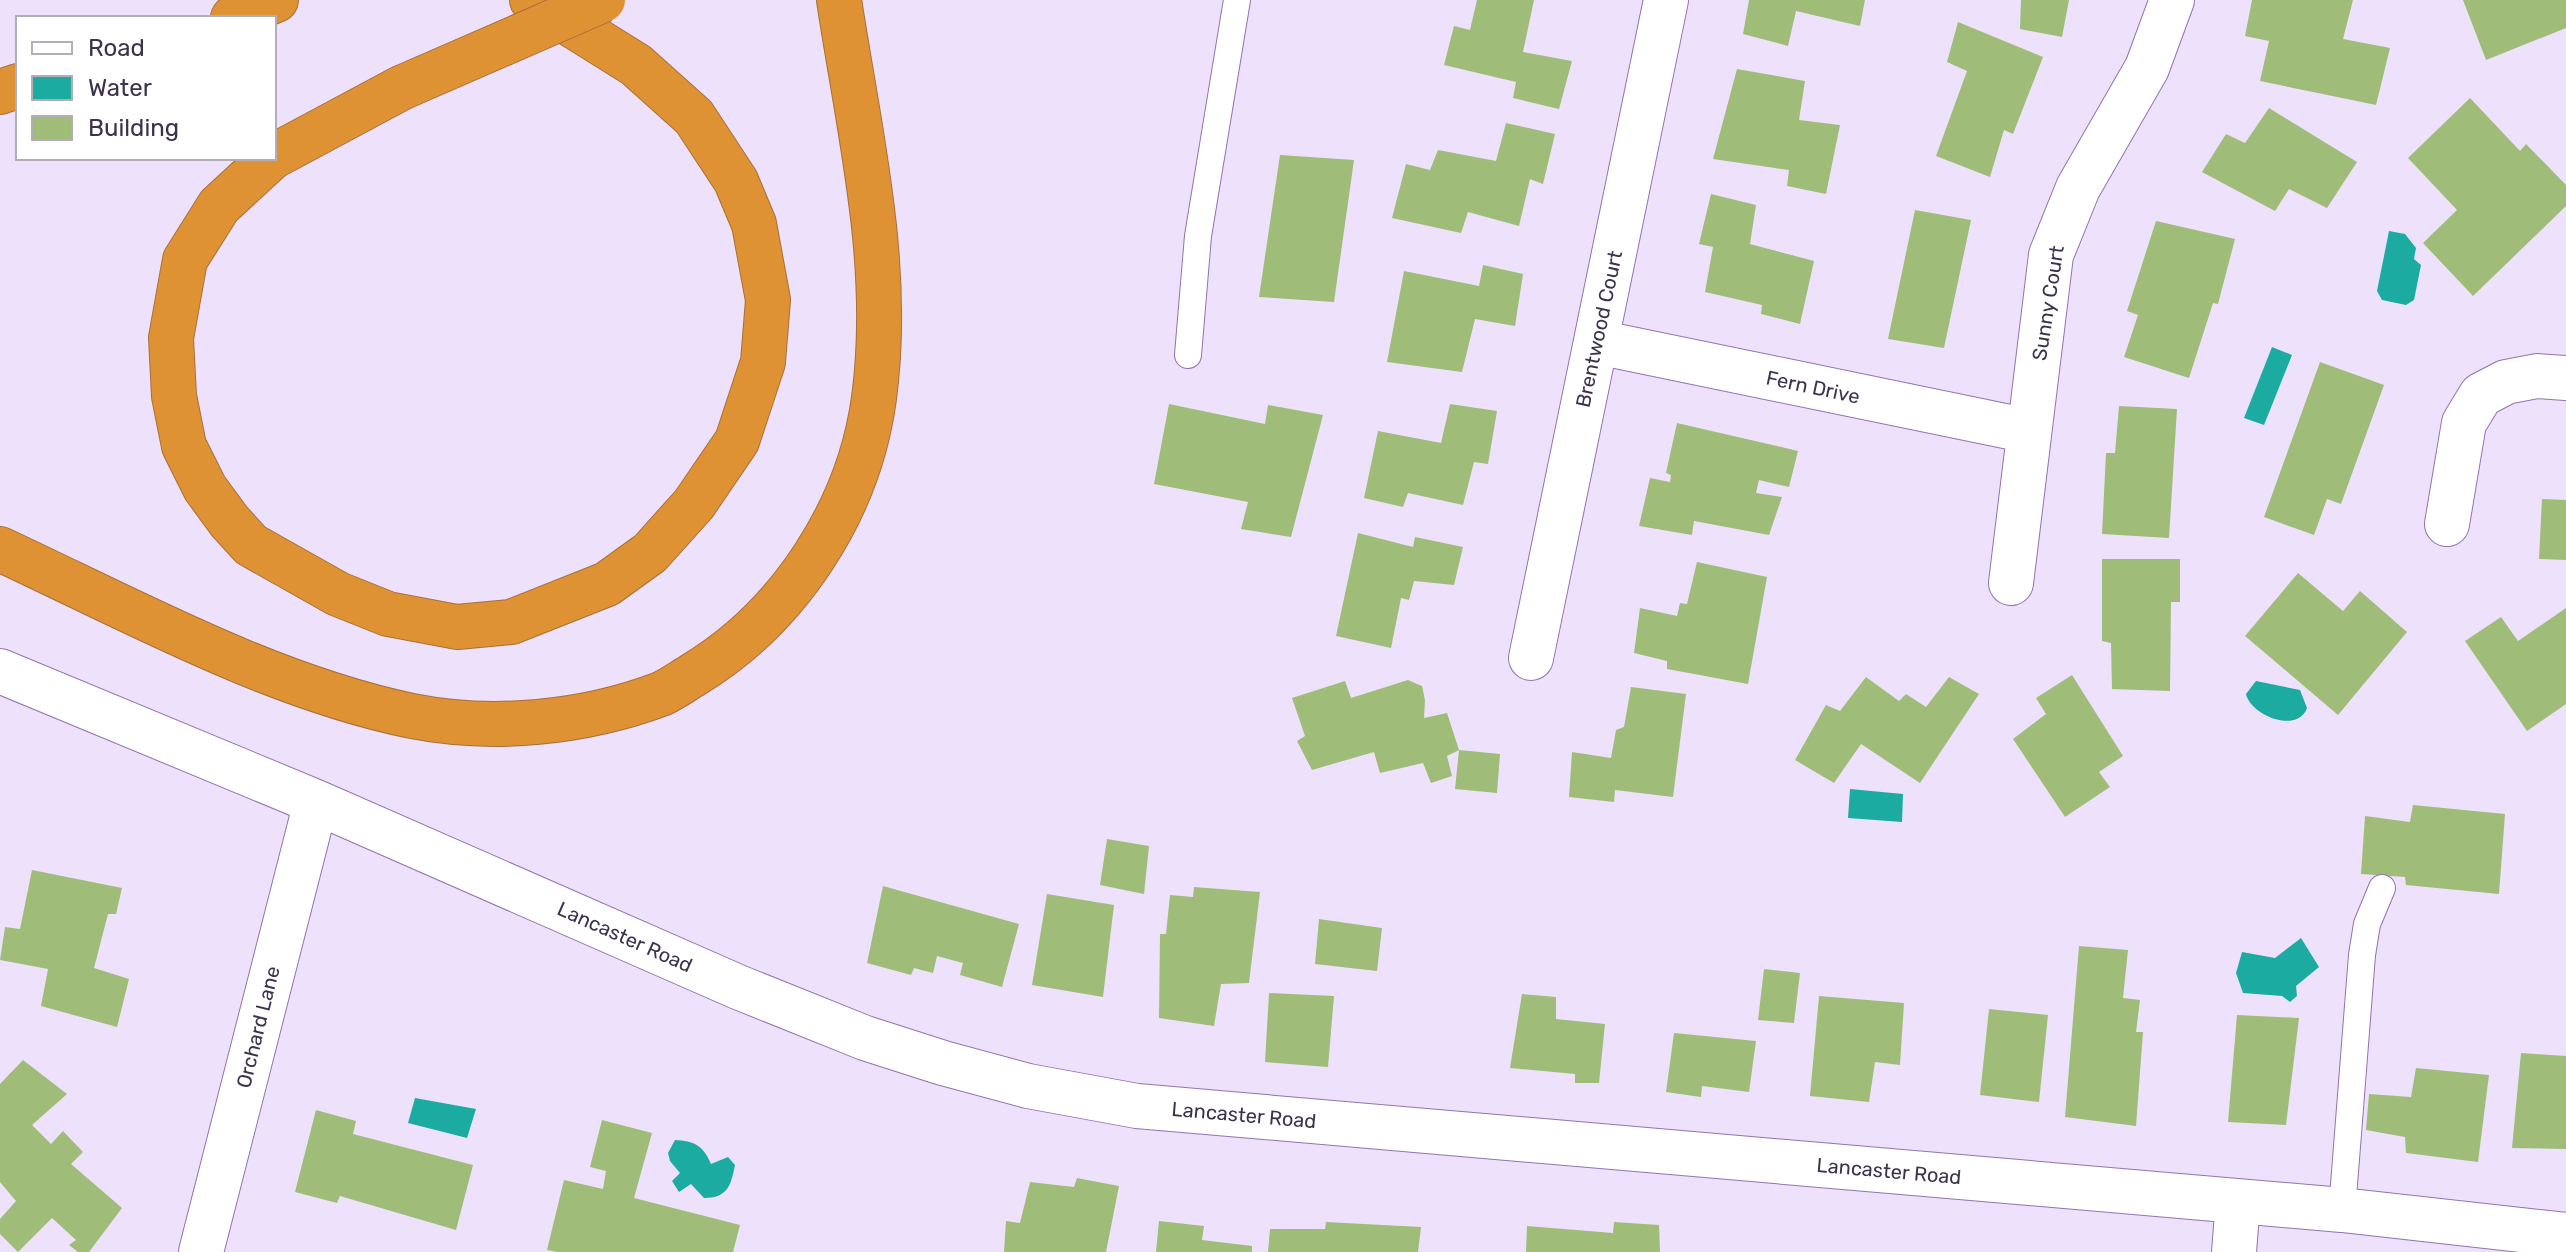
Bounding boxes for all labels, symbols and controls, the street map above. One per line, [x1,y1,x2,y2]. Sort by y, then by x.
legend [16,16,276,160]
text: Road [88,34,145,62]
text: Water [88,74,152,102]
text: Building [88,114,179,142]
street label: Sunny Court [2027,244,2069,362]
street label: Brentwood Court [1571,248,1627,410]
street label: Fern Drive [1764,365,1862,409]
street label: Lancaster Road [554,897,696,977]
street label: Orchard Lane [231,963,285,1091]
street label: Lancaster Road [1171,1097,1317,1133]
street label: Lancaster Road [1816,1153,1962,1189]

